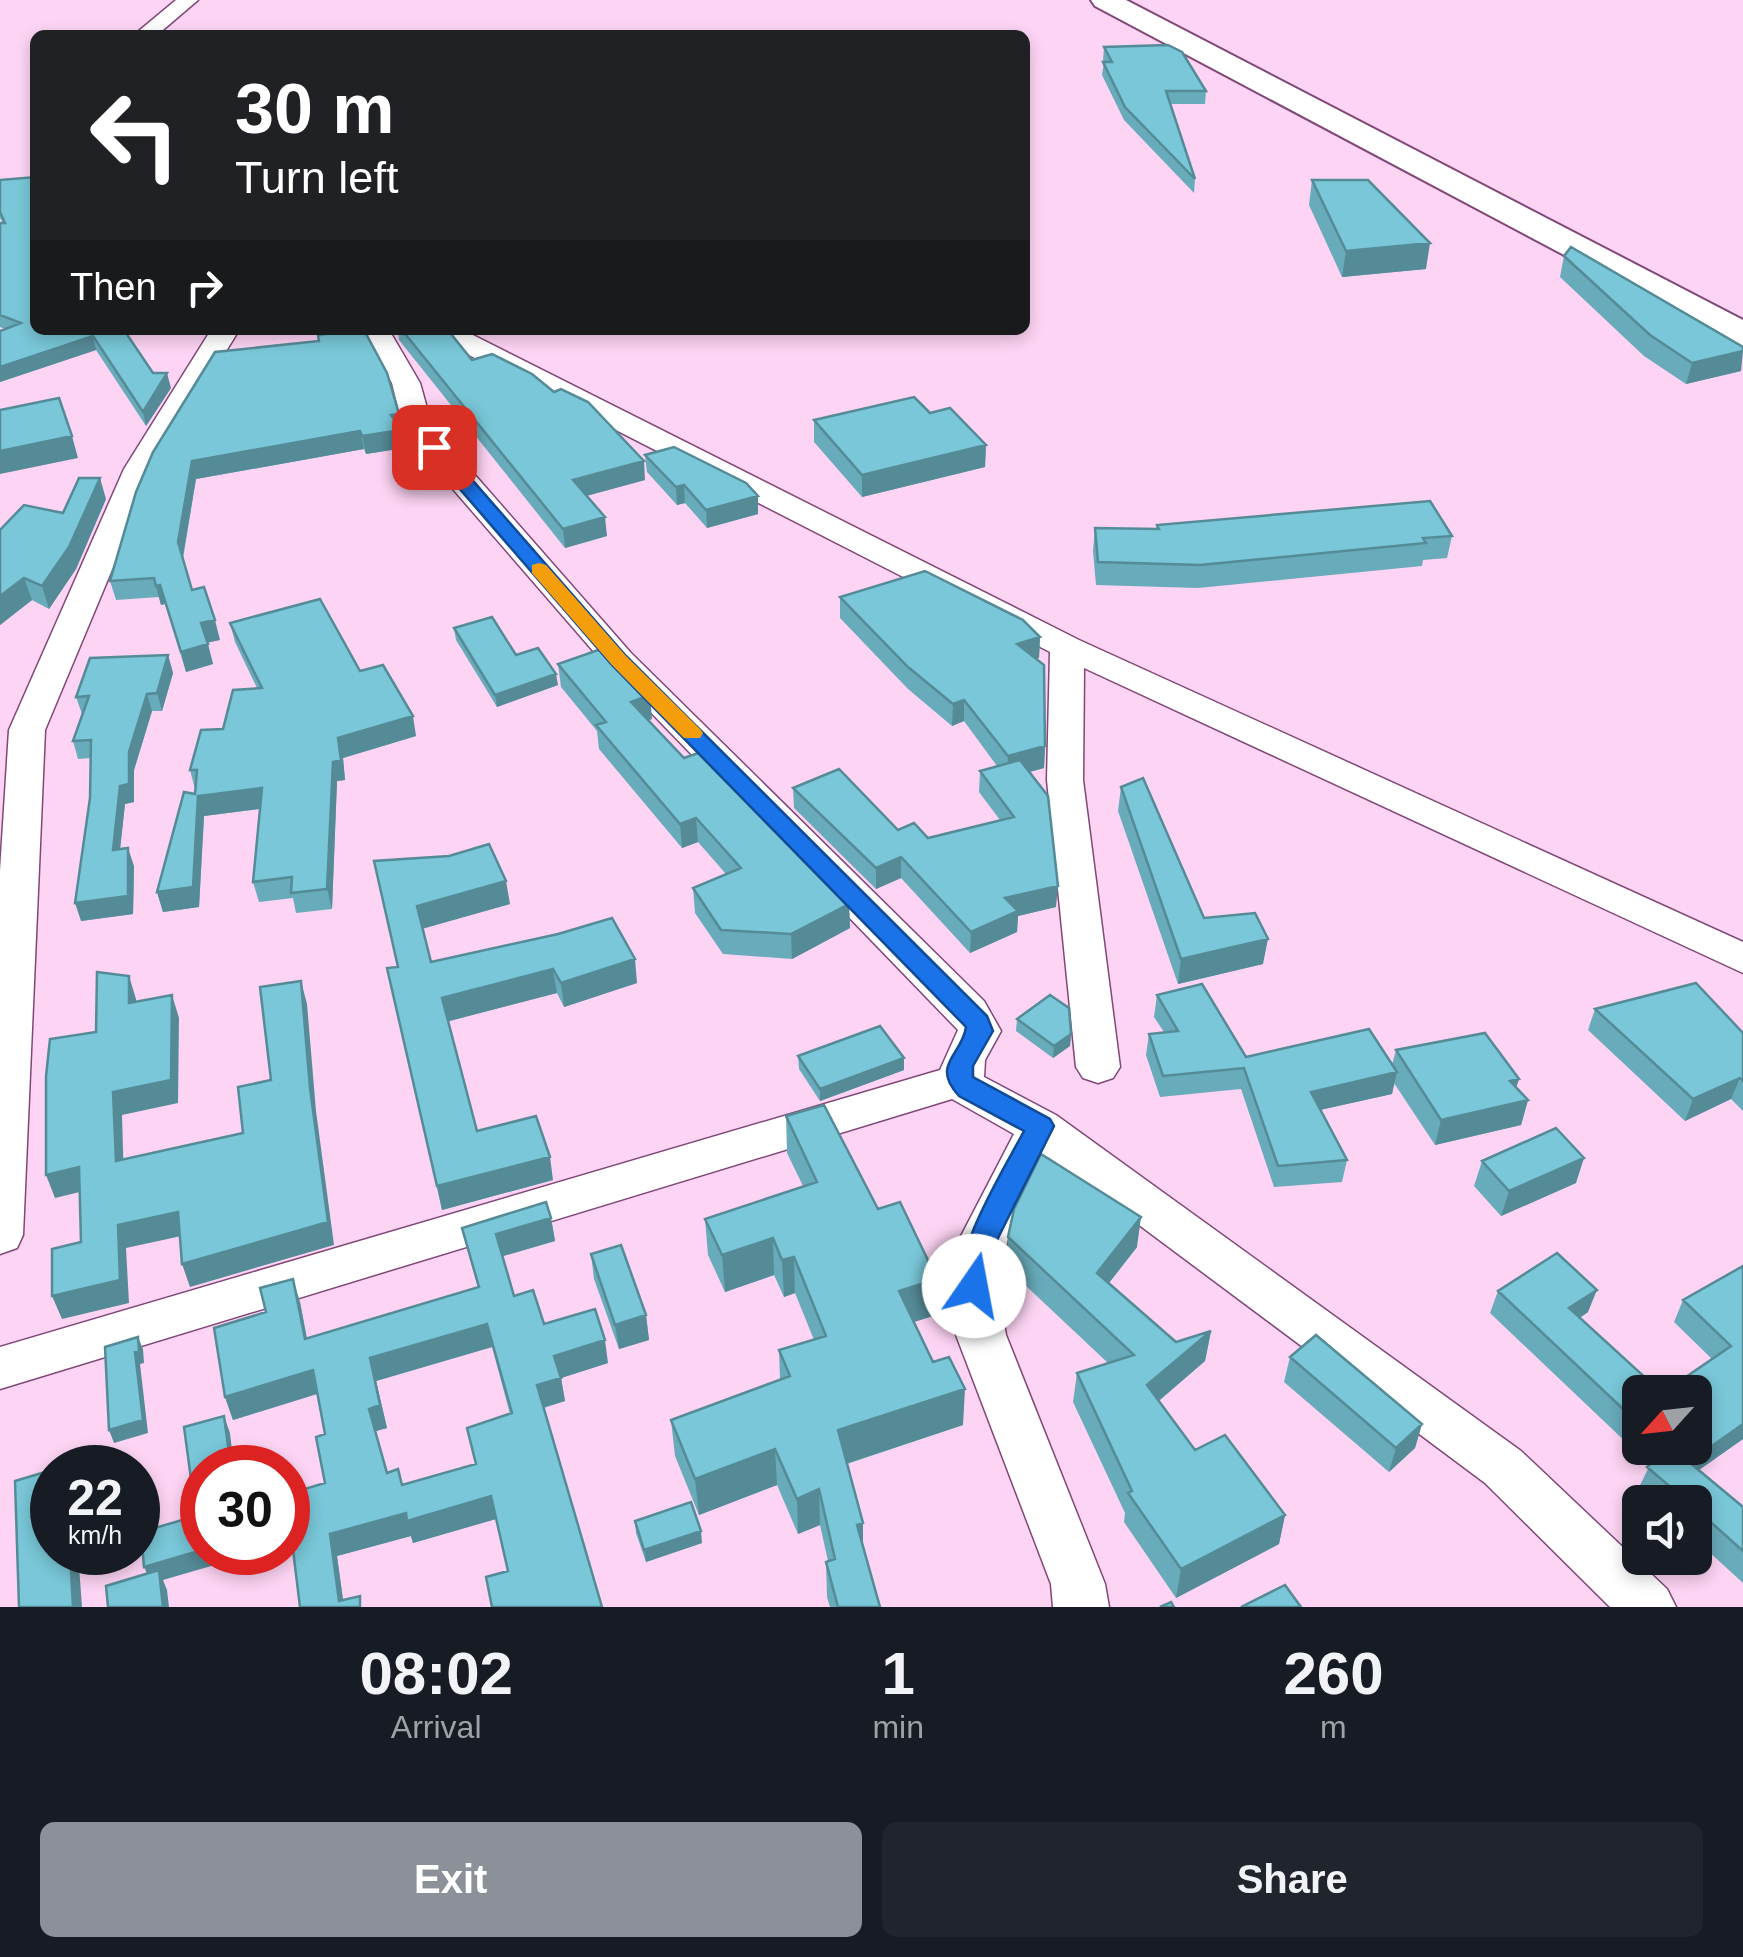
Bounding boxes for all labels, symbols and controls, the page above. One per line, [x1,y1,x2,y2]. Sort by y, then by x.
icon: left [70,70,200,200]
text: 30 m [235,70,395,148]
text: Turn left [235,152,398,203]
icon: right [177,260,232,315]
text: Then [70,266,157,308]
pin [392,405,477,490]
icon: arrive [407,420,462,475]
position arrow [922,1234,1026,1338]
north arrow [1622,1375,1712,1465]
map controls [1622,1375,1712,1575]
speed limit sign: 30 [180,1445,310,1575]
text: 22 [67,1470,123,1526]
button: sound [1622,1485,1712,1575]
text: km/h [68,1521,122,1549]
text: 08:02 [359,1640,513,1707]
text: 1 [881,1640,915,1707]
text: 260 [1283,1640,1384,1707]
text: Arrival [391,1709,482,1745]
text: min [872,1709,924,1745]
text: m [1320,1709,1347,1745]
button: Exit [40,1822,862,1937]
button: Share [882,1822,1703,1937]

